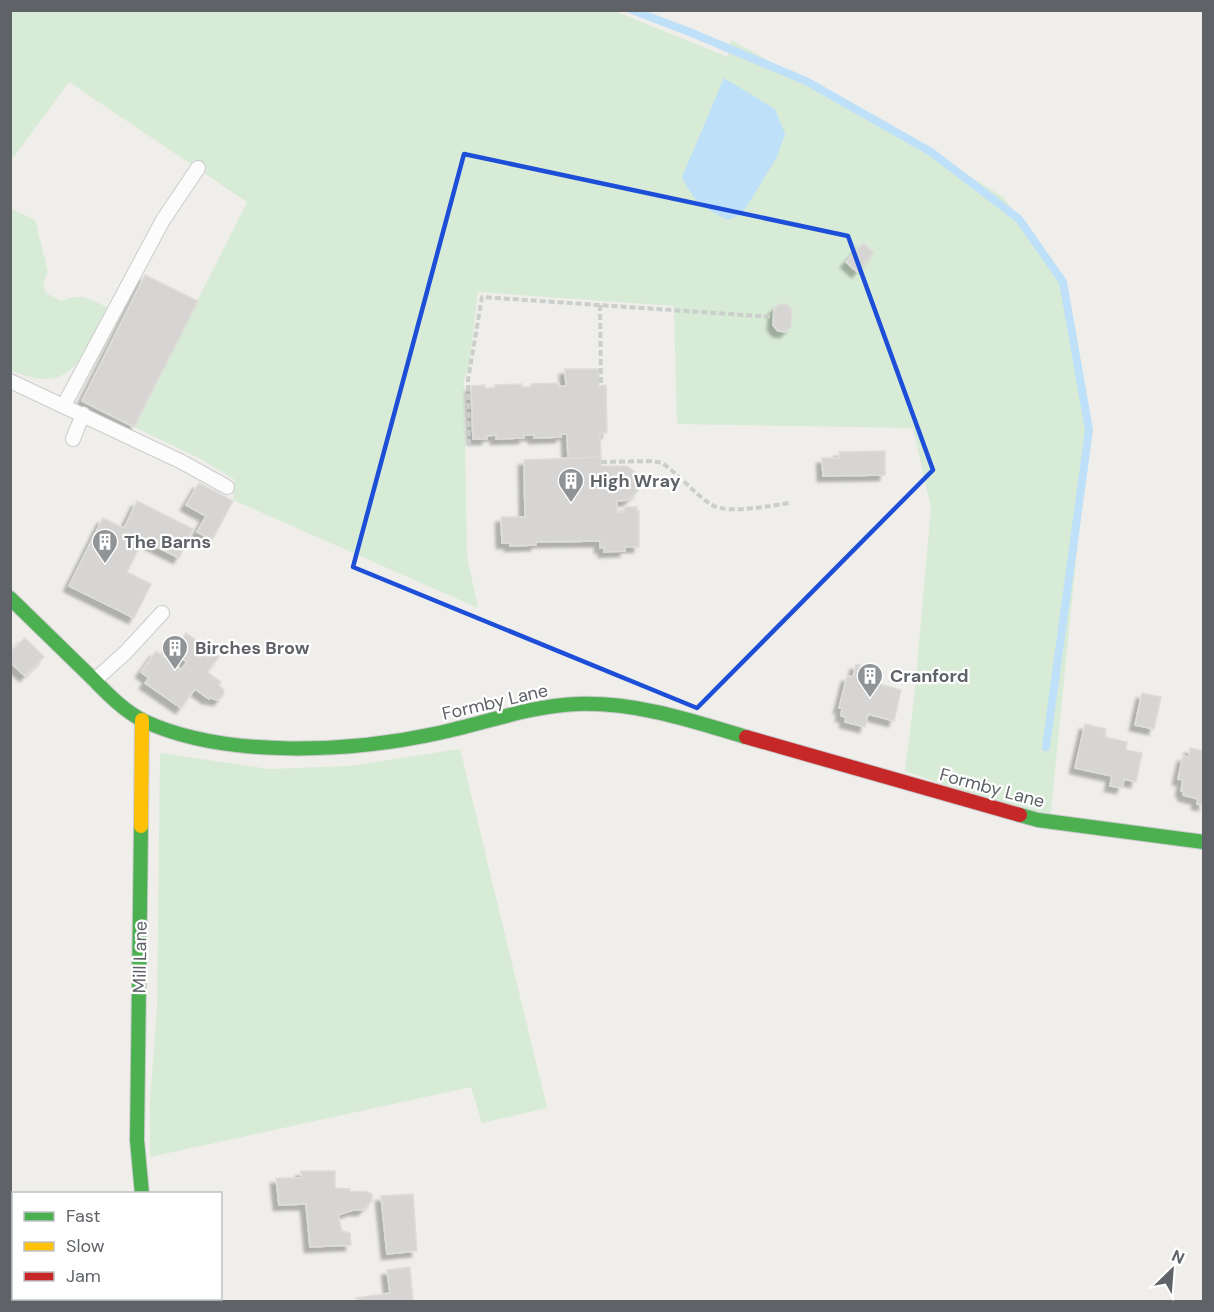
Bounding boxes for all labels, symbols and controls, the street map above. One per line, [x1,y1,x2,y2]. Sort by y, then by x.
building icon: High Wray [556,466,586,504]
place label: High Wray [590,469,681,493]
building icon: The Barns [90,527,120,565]
place label: The Barns [124,530,211,554]
building icon: Birches Brow [160,633,190,671]
place label: Birches Brow [195,636,310,660]
building icon: Cranford [855,661,885,699]
place label: Cranford [890,664,969,688]
street label: Formby Lane [440,678,550,726]
street label: Formby Lane [937,762,1047,814]
street label: Mill Lane [127,921,153,993]
legend [12,1192,222,1300]
text: Fast [66,1204,101,1228]
text: Slow [66,1234,105,1258]
north arrow [1142,1240,1202,1300]
text: N [1168,1245,1188,1269]
text: Jam [66,1264,101,1288]

